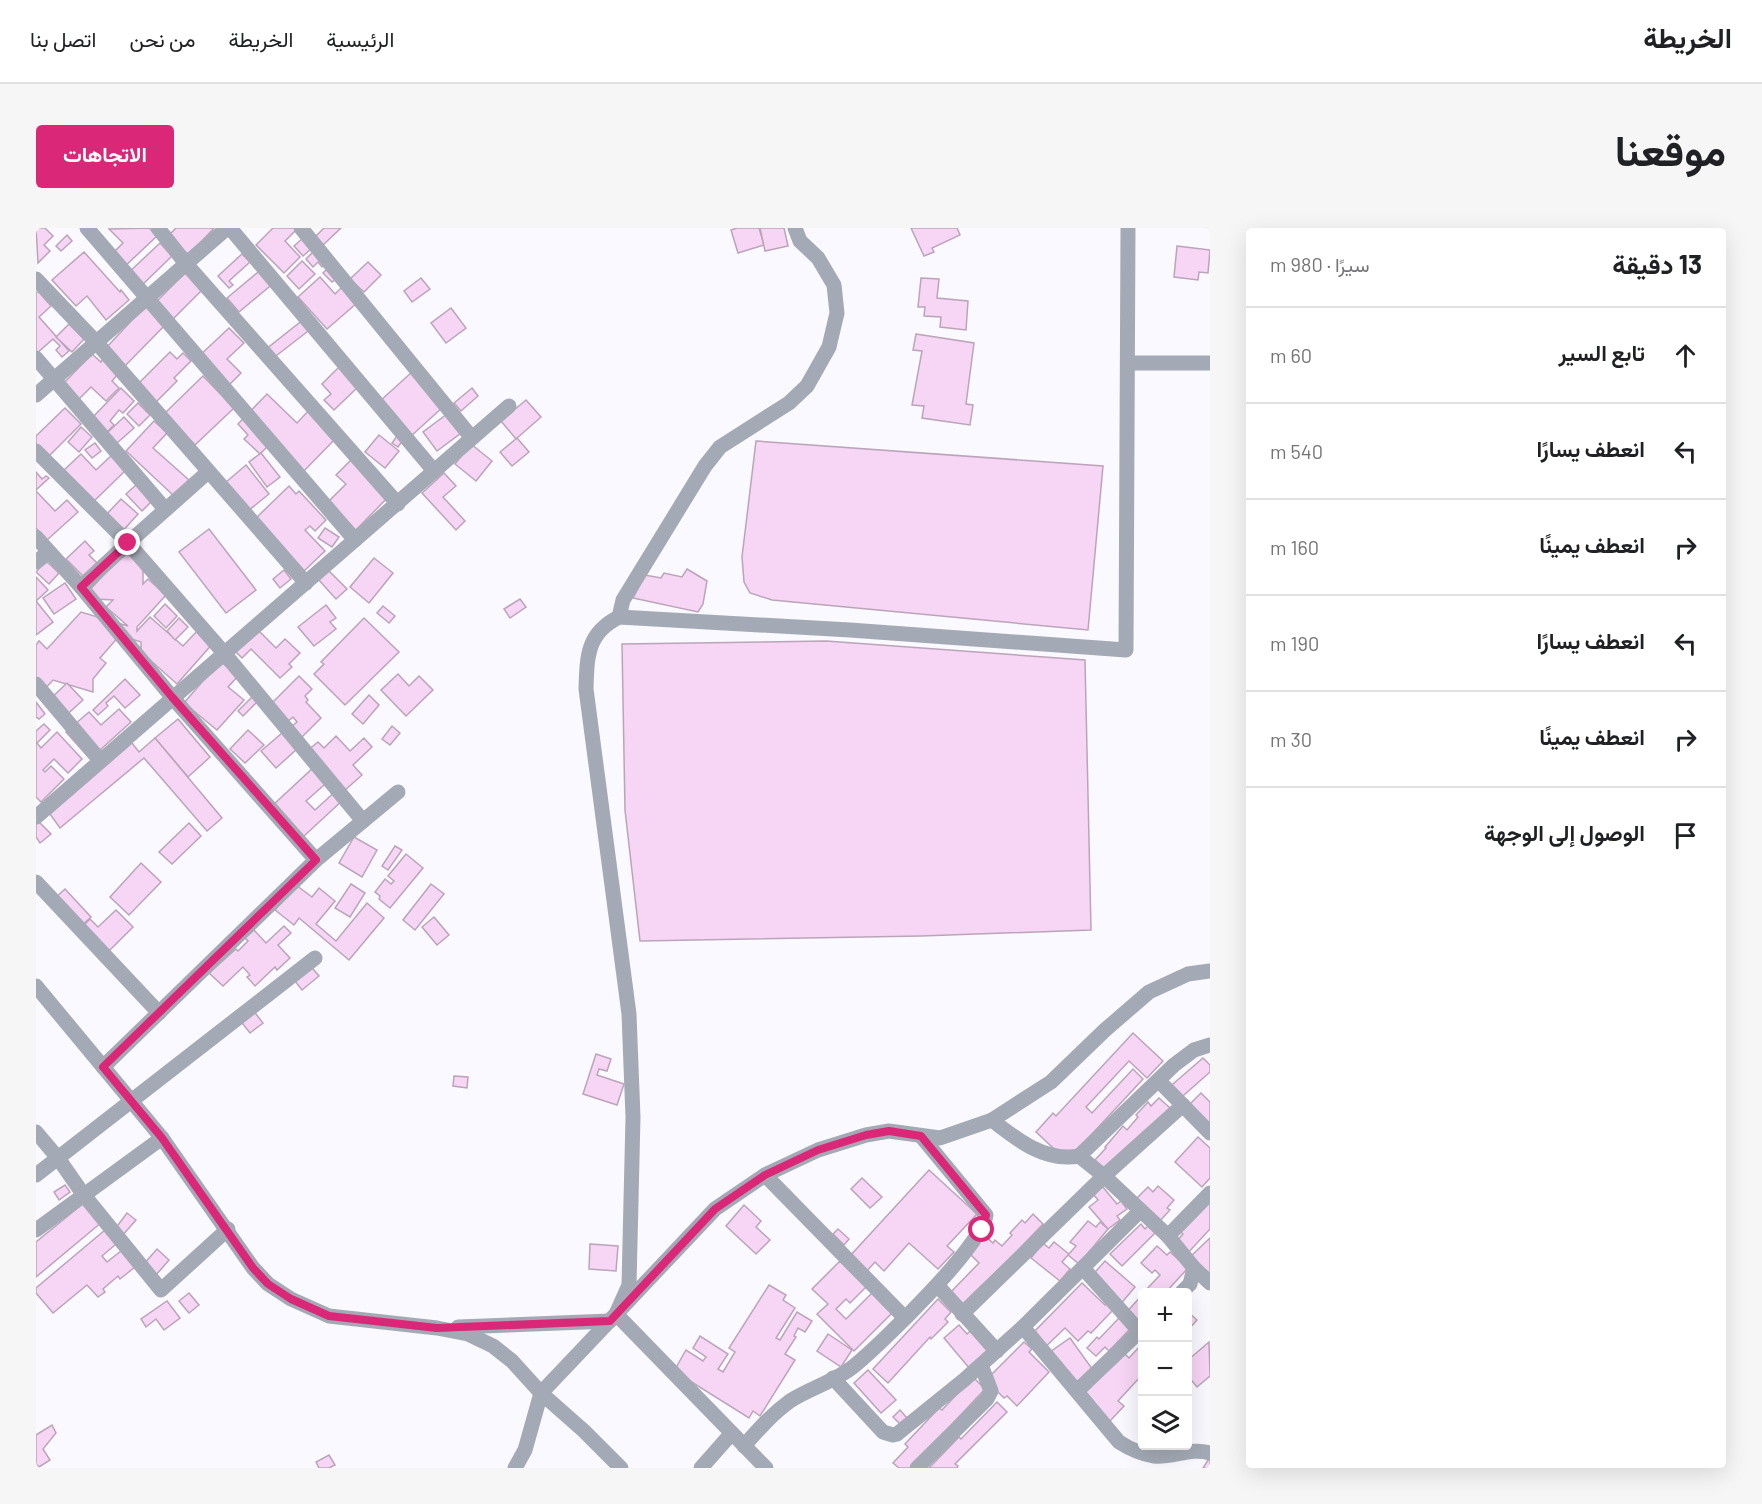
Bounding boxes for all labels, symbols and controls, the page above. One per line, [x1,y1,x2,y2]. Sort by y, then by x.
text: الخريطة [1643,20,1732,54]
text: اتصل بنا [30,26,96,51]
text: من نحن [129,26,195,51]
text: الخريطة [228,26,293,51]
text: الرئيسية [326,26,394,51]
text: موقعنا [1615,124,1726,174]
button: الاتجاهات [36,125,174,188]
text: 13 دقيقة [1612,248,1702,279]
text: سيرًا · 980 m [1270,252,1370,276]
text: تابع السير [1559,339,1645,365]
icon: ahead [1669,339,1702,372]
text: 60 m [1270,343,1312,367]
text: انعطف يسارًا [1536,435,1645,461]
icon: left [1669,435,1702,468]
text: 540 m [1270,439,1323,463]
route end [114,529,140,555]
text: انعطف يمينًا [1539,531,1645,557]
icon: right [1669,531,1702,564]
text: 160 m [1270,535,1319,559]
text: انعطف يسارًا [1536,627,1645,653]
icon: left [1669,627,1702,660]
text: 190 m [1270,631,1319,655]
text: انعطف يمينًا [1539,723,1645,749]
icon: right [1669,723,1702,756]
text: 30 m [1270,727,1312,751]
text: الوصول إلى الوجهة [1484,819,1645,845]
icon: arrive [1669,819,1702,852]
route start [968,1216,994,1242]
map controls [1138,1288,1192,1450]
button: + [1138,1288,1192,1342]
button: − [1138,1342,1192,1396]
button: layers [1138,1396,1192,1450]

